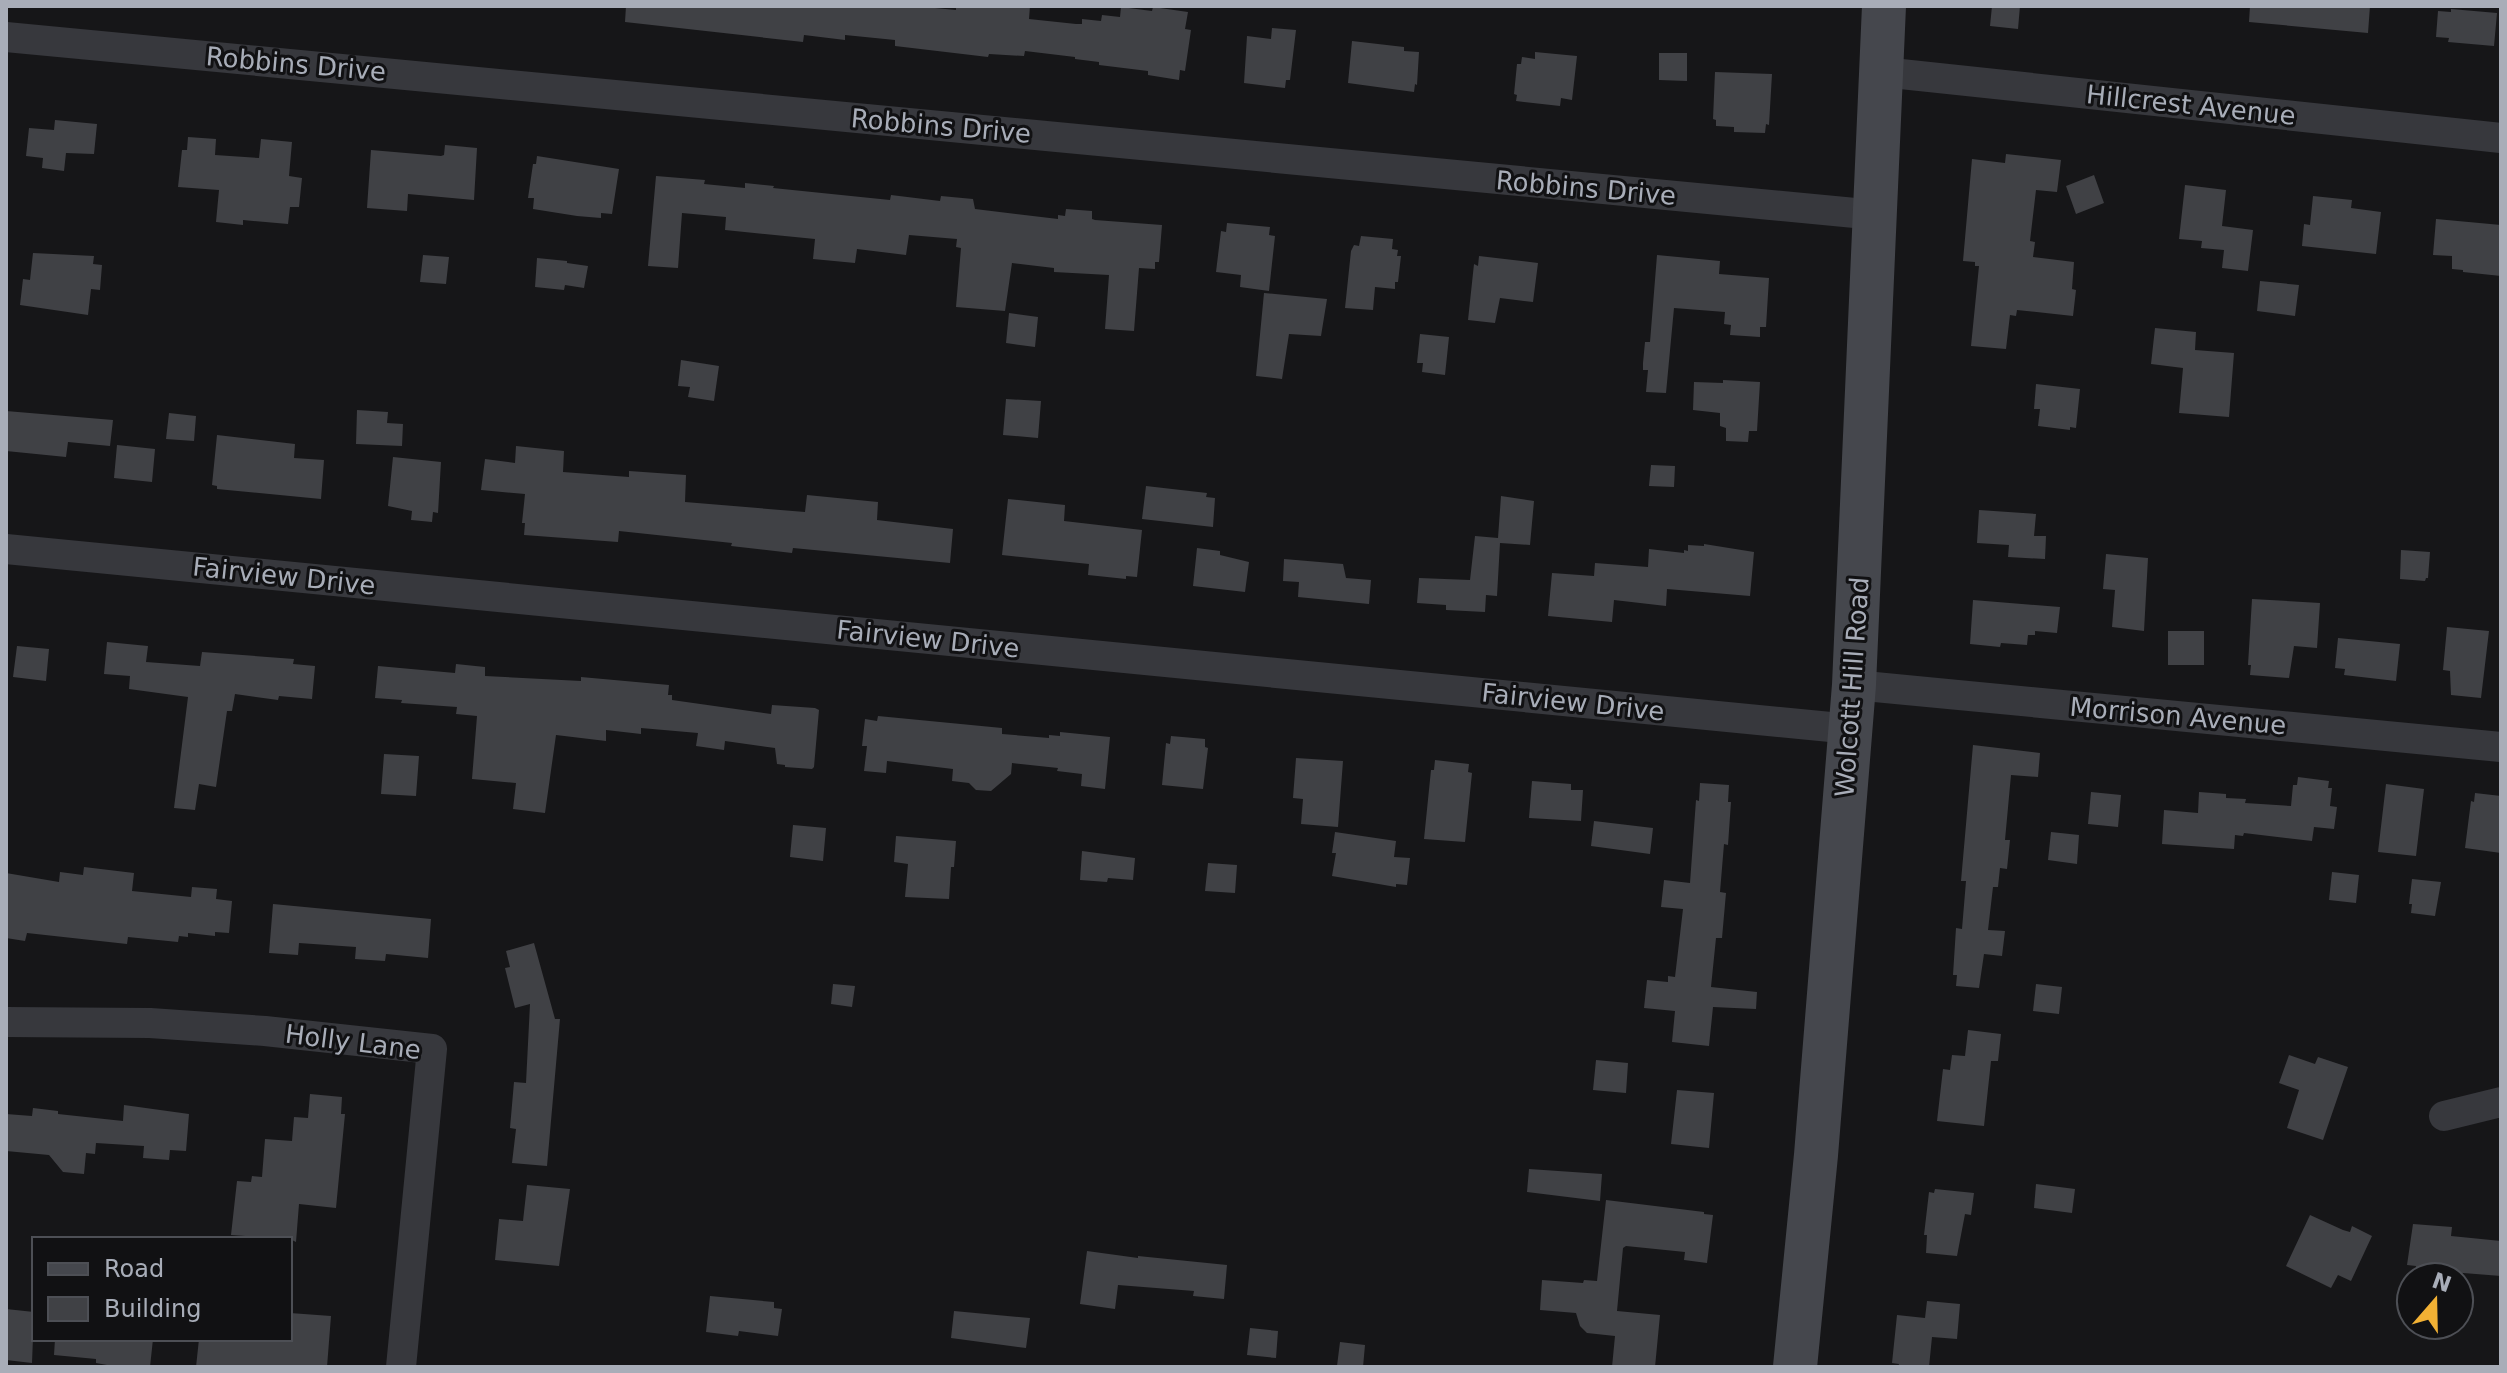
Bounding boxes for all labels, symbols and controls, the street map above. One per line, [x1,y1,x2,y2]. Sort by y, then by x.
street label: Robbins Drive [205,41,387,87]
street label: Hillcrest Avenue [2085,79,2297,131]
street label: Robbins Drive [850,103,1032,149]
street label: Robbins Drive [1495,165,1677,211]
street label: Fairview Drive [191,551,377,601]
street label: Wolcott Hill Road [1829,576,1875,798]
street label: Fairview Drive [835,614,1021,664]
street label: Fairview Drive [1480,677,1666,727]
street label: Morrison Avenue [2068,692,2288,740]
street label: Holly Lane [283,1019,423,1065]
legend [32,1237,292,1341]
text: Road [104,1255,164,1283]
north arrow [2395,1261,2475,1341]
text: N [2429,1268,2455,1298]
text: Building [104,1295,201,1323]

